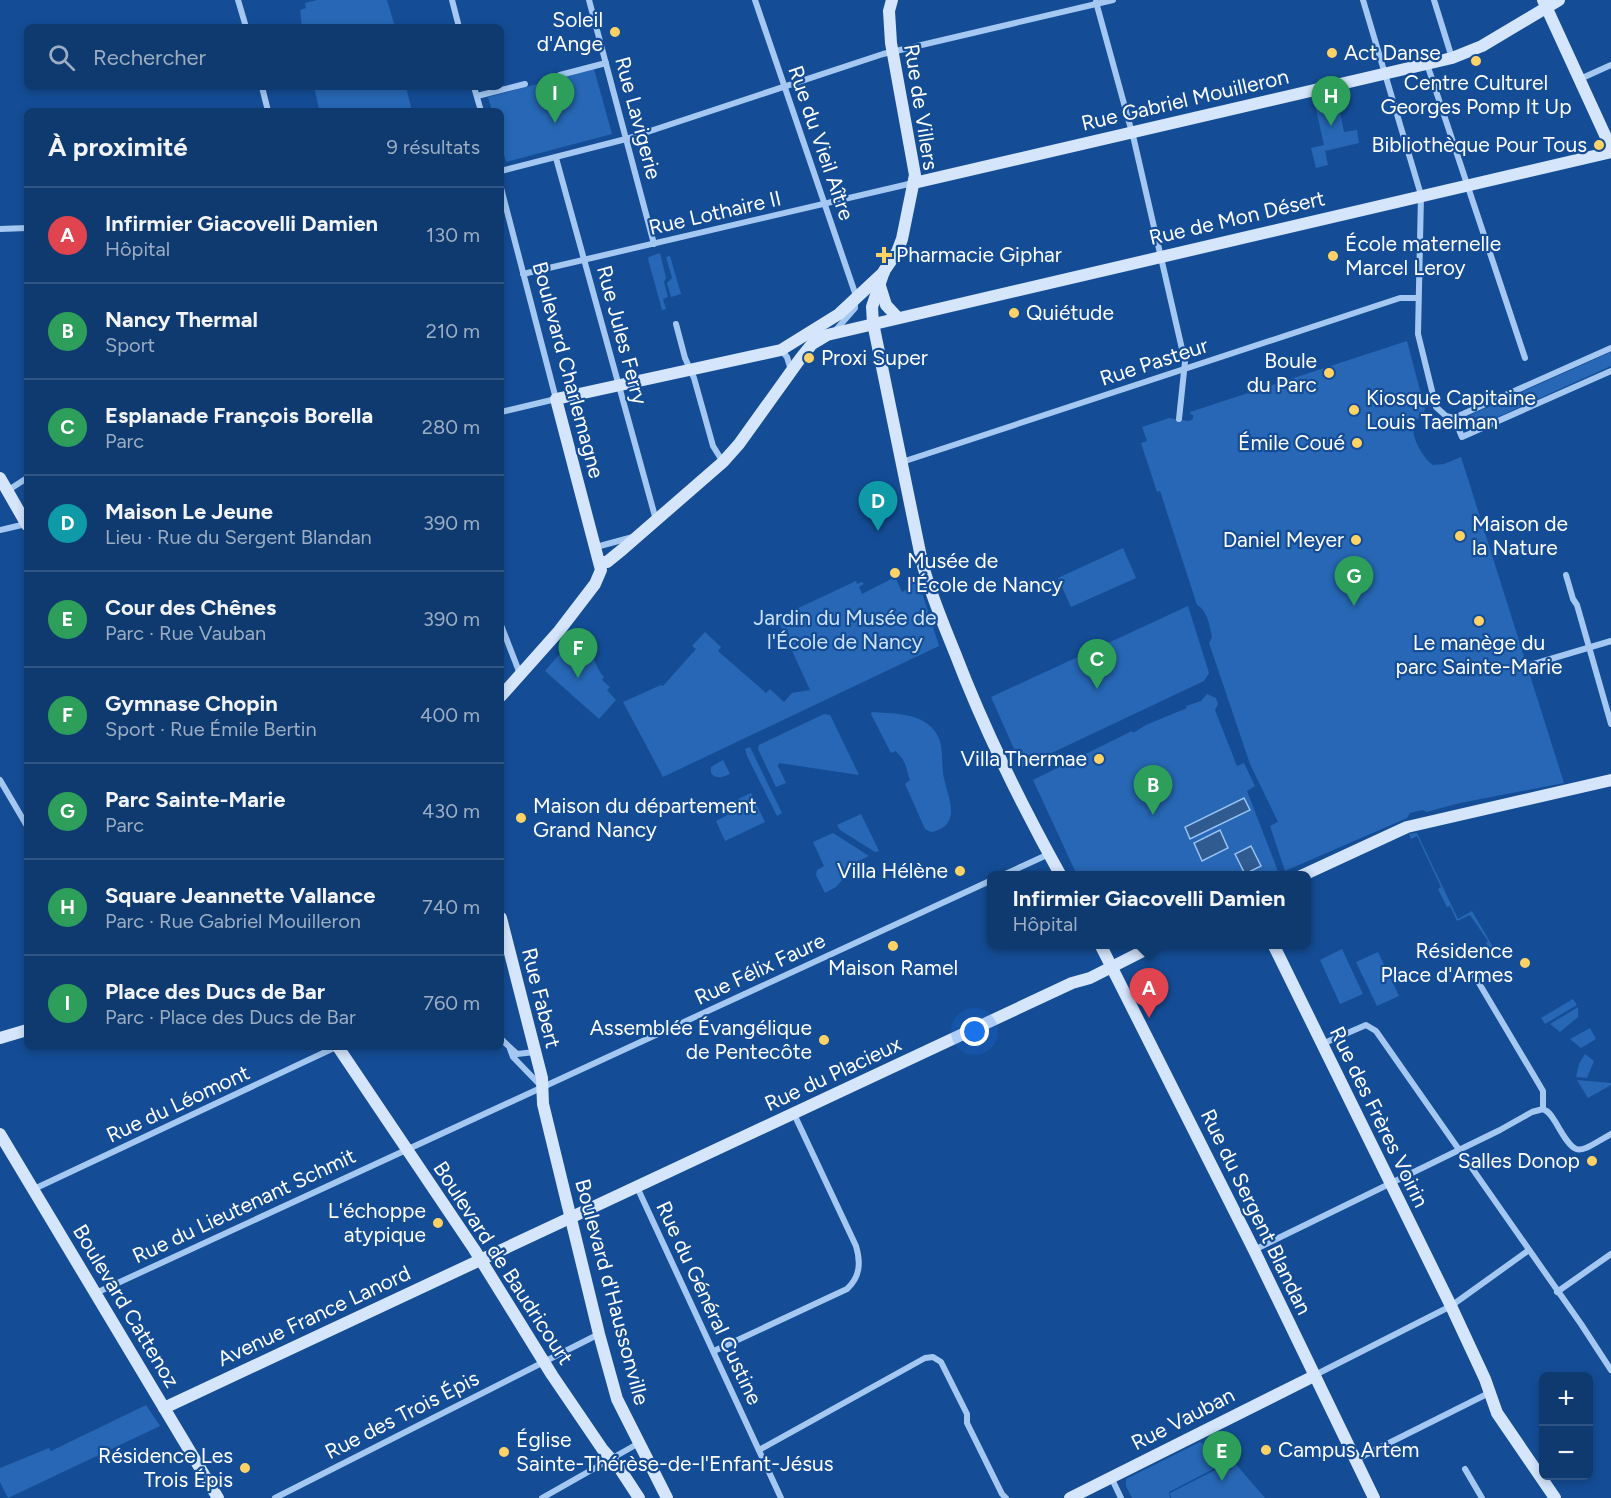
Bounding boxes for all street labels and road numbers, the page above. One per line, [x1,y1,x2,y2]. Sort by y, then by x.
street label: Rue de Villers [899,42,944,172]
street label: Rue Lavigerie [610,54,667,182]
street label: Rue du Vieil Aître [783,62,860,223]
street label: Rue Gabriel Mouilleron [1079,63,1291,136]
street label: Rue Lothaire II [646,185,783,240]
street label: Rue de Mon Désert [1147,185,1327,250]
street label: Boulevard Charlemagne [528,259,609,481]
street label: Rue Jules Ferry [592,263,653,407]
street label: Rue Pasteur [1097,332,1211,391]
street label: Rue Félix Faure [691,927,829,1010]
street label: Rue Fabert [517,945,566,1051]
street label: Rue des Frères Voirin [1325,1022,1434,1211]
street label: Rue du Placieux [761,1031,905,1116]
street label: Rue du Léomont [102,1059,253,1148]
street label: Rue du Sergent Blandan [1196,1105,1317,1319]
street label: Rue du Lieutenant Schmit [128,1143,359,1268]
street label: Boulevard de Baudricourt [428,1156,579,1369]
street label: Boulevard d'Haussonville [570,1176,655,1408]
street label: Rue du Général Custine [651,1197,768,1409]
street label: Boulevard Cattenoz [68,1220,185,1392]
street label: Avenue France Lanord [213,1260,414,1371]
street label: Rue des Trois Épis [321,1365,483,1464]
street label: Rue Vauban [1127,1382,1239,1455]

